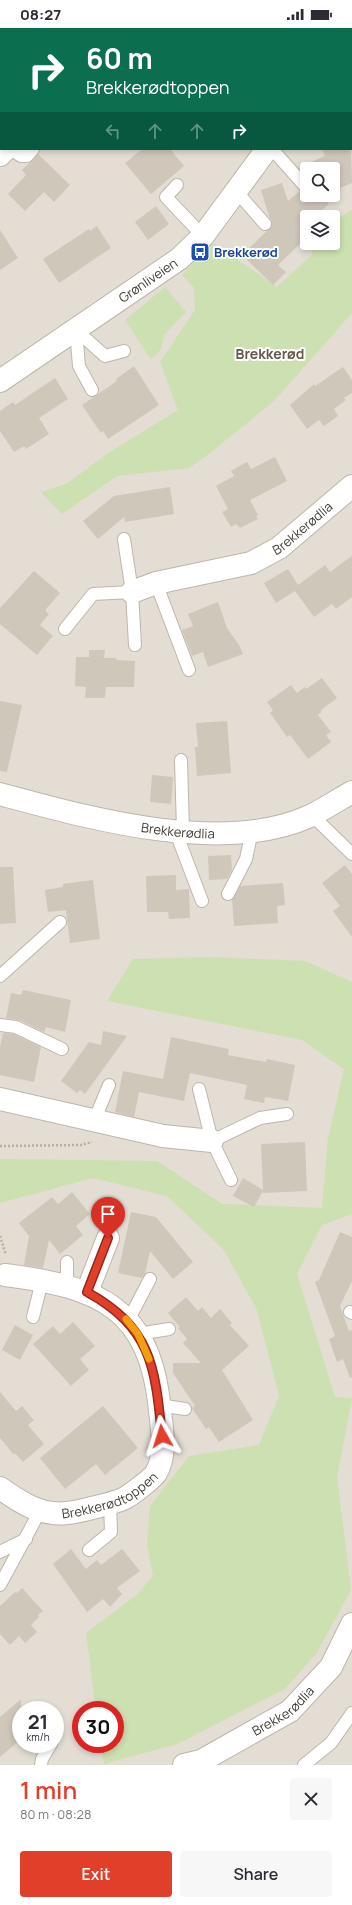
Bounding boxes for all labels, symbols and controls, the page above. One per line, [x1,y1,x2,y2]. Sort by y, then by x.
text: 08:27 [20,4,61,25]
text: 60 m [86,39,153,77]
icon: right [20,44,72,96]
text: Brekkerødtoppen [86,75,229,99]
icon: left [102,120,124,142]
icon: ahead [144,120,166,142]
icon: ahead [186,120,208,142]
icon: right [228,120,250,142]
map controls [300,162,340,250]
button: search [300,162,340,202]
button: layers [300,210,340,250]
bus stop icon: Brekkerød [189,241,211,263]
place label: Brekkerød [214,243,278,261]
street label: Grønliveien [115,254,181,307]
district label: Brekkerød [236,344,304,363]
street label: Brekkerødlia [269,497,336,559]
street label: Brekkerødlia [140,818,215,842]
pin [91,1197,125,1238]
icon: arrive [97,1203,119,1225]
position arrow [141,1415,183,1457]
street label: Brekkerødtoppen [61,1468,162,1522]
street label: Brekkerødlia [249,1682,318,1740]
speed limit sign: 30 [72,1701,124,1753]
text: 21 [28,1708,48,1735]
text: km/h [26,1730,50,1744]
text: 1 min [20,1773,77,1806]
button: close [290,1778,332,1820]
text: 80 m · 08:28 [20,1805,92,1823]
button: Exit [20,1851,172,1897]
button: Share [180,1851,332,1897]

